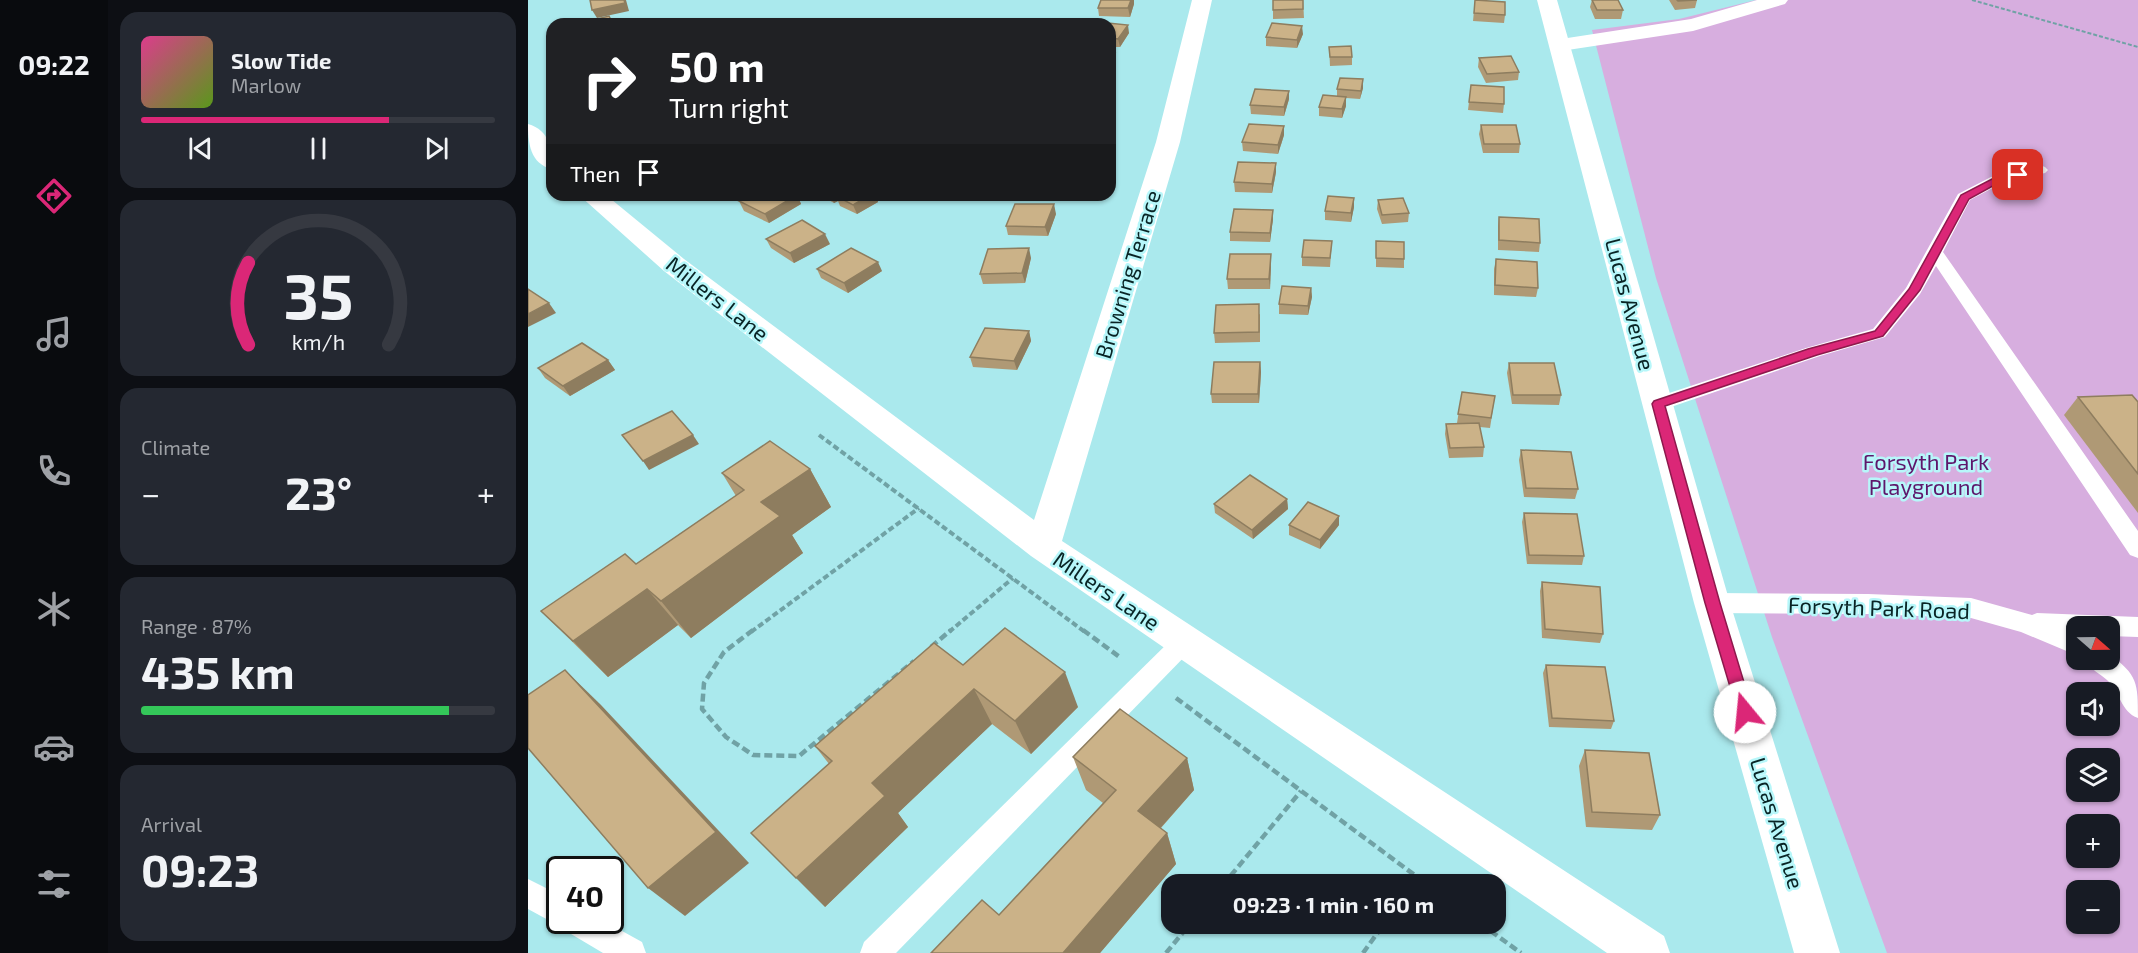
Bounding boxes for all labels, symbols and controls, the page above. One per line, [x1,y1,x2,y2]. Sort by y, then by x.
text: 50 m [669,40,765,90]
icon: right [570,42,648,120]
text: Slow Tide [231,47,331,73]
text: 09:22 [18,48,90,80]
text: Marlow [231,73,301,97]
text: Turn right [669,91,789,123]
icon: previous [184,132,217,165]
icon: pause [302,132,335,165]
icon: next [420,132,453,165]
pin [1992,149,2043,200]
icon: arrive [632,156,665,189]
icon: arrive [2001,158,2034,191]
text: Then [570,160,620,186]
icon: directions [33,175,75,217]
street label: Browning Terrace [1089,187,1165,361]
street label: Lucas Avenue [1601,235,1661,373]
street label: Millers Lane [662,250,774,346]
text: 35 [283,257,353,332]
icon: music [33,313,75,355]
text: km/h [291,330,345,355]
text: Climate [141,435,210,459]
park label: Forsyth Park Playground [1863,448,1989,499]
icon: phone [33,450,75,492]
text: 23° [285,465,352,519]
text: − [141,473,160,513]
text: + [477,473,495,513]
street label: Millers Lane [1049,545,1165,635]
icon: climate [33,588,75,630]
street label: Forsyth Park Road [1788,591,1970,623]
text: Range · 87% [141,614,252,638]
north arrow [2066,616,2120,670]
map controls [2066,616,2120,934]
text: 435 km [141,644,295,698]
position arrow [1713,680,1777,744]
button: sound [2066,682,2120,736]
icon: car [33,726,75,768]
button: layers [2066,748,2120,802]
street label: Lucas Avenue [1746,754,1810,892]
text: Arrival [141,812,202,836]
button: + [2066,814,2120,868]
text: 09:23 [141,842,259,896]
speed limit sign: 40 [546,856,624,934]
icon: filters [33,863,75,905]
button: − [2066,880,2120,934]
text: 09:23 · 1 min · 160 m [1233,891,1434,917]

